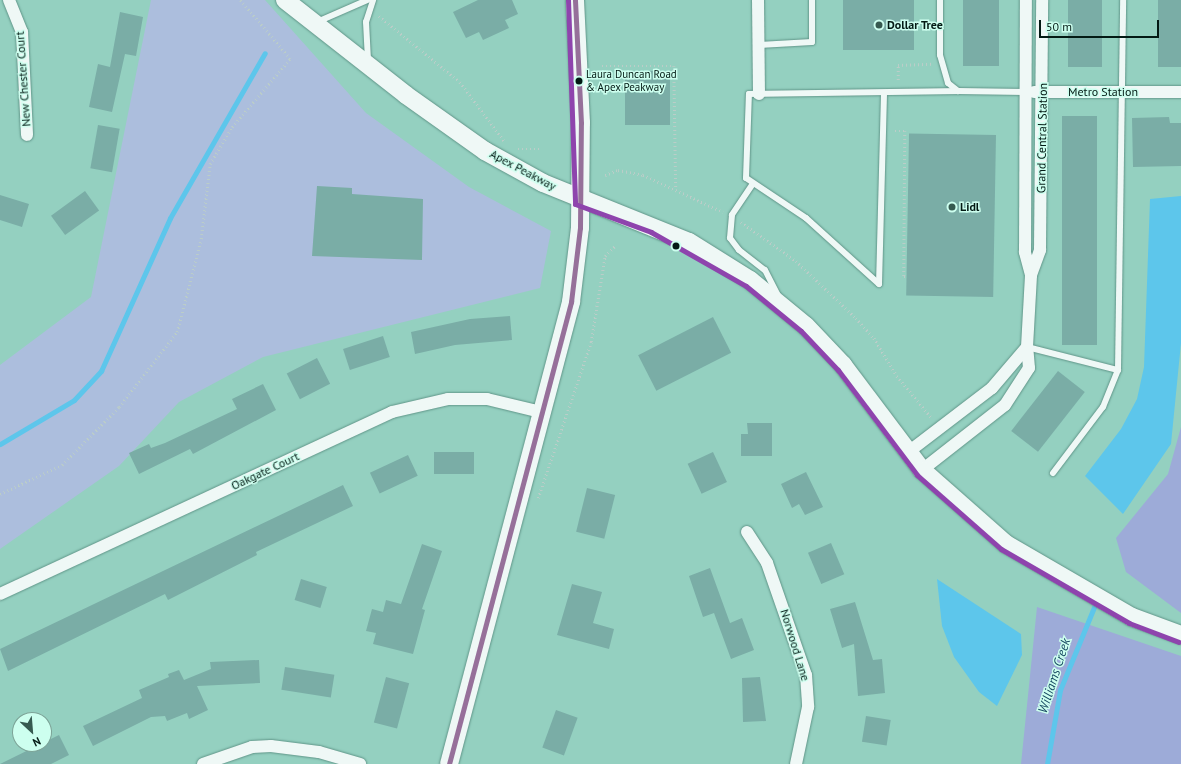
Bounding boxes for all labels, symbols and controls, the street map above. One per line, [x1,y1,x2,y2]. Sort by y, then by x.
scale bar [1041,12,1161,38]
place label: Dollar Tree [887,18,943,32]
text: 50 m [1046,19,1072,34]
marker: Dollar Tree [874,20,884,30]
street label: New Chester Court [12,31,34,127]
place label: Laura Duncan Road & Apex Peakway [586,68,677,94]
marker: Laura Duncan Road & Apex Peakway [574,76,584,86]
street label: Grand Central Station [1034,83,1050,193]
street label: Metro Station [1068,85,1138,99]
street label: Apex Peakway [487,146,559,194]
place label: Lidl [960,200,979,214]
marker: Lidl [947,202,957,212]
unlabelled marker [671,241,681,251]
street label: Oakgate Court [229,449,301,493]
street label: Norwood Lane [777,607,813,683]
water label: Williams Creek [1036,637,1074,715]
north arrow [12,712,52,752]
text: N [31,734,43,750]

